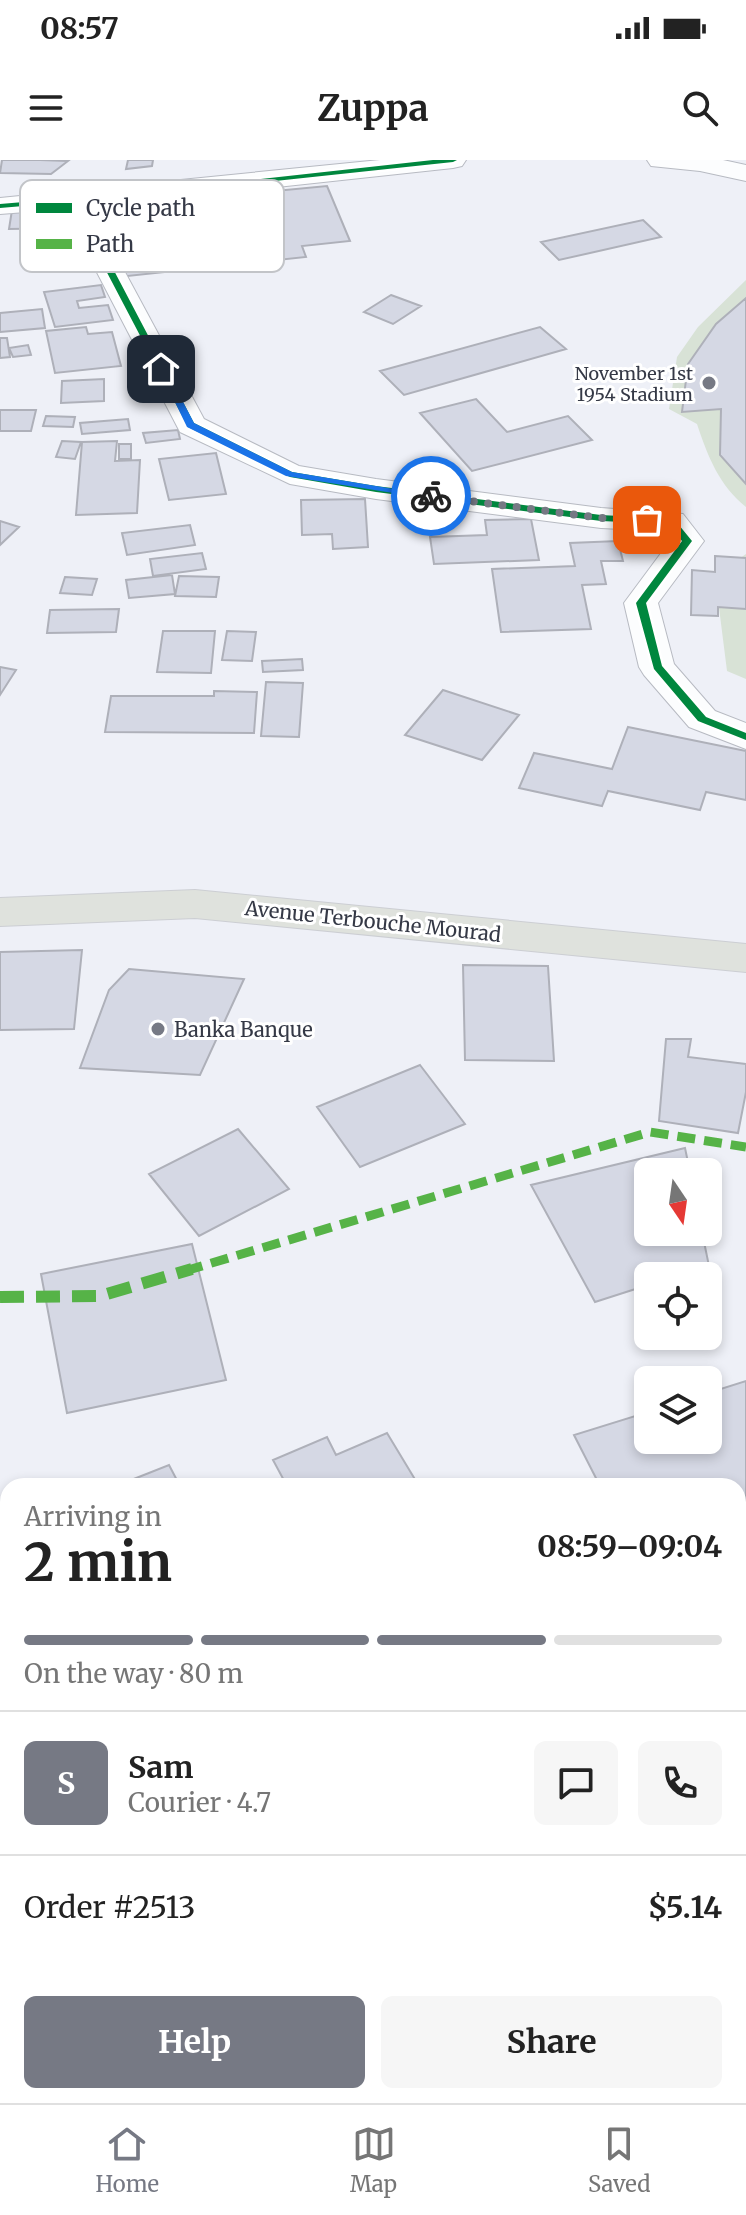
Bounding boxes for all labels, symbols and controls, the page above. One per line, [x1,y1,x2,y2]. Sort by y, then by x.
text: 08:57 [40,9,119,47]
icon: menu [24,86,68,130]
text: Zuppa [317,86,429,131]
icon: search [678,86,722,130]
legend [20,180,284,272]
text: Cycle path [86,194,196,222]
text: Path [86,230,135,258]
pin [127,335,195,403]
icon: home [139,347,183,391]
place label: November 1st 1954 Stadium [575,362,693,406]
marker: November 1st 1954 Stadium [700,374,718,392]
courier [391,456,471,536]
icon: bike [409,474,453,518]
pin [613,486,681,554]
icon: bag [625,498,669,542]
street label: Avenue Terbouche Mourad [243,895,502,947]
place label: Banka Banque [174,1017,313,1042]
marker: Banka Banque [149,1020,167,1038]
north arrow [634,1158,722,1246]
map controls [634,1158,722,1454]
button: locate [634,1262,722,1350]
button: layers [634,1366,722,1454]
text: Arriving in [24,1500,162,1533]
text: 08:59–09:04 [537,1527,722,1565]
text: 2 min [24,1530,172,1595]
text: On the way · 80 m [24,1657,243,1690]
button: chat [534,1741,618,1825]
button: phone [638,1741,722,1825]
text: Sam [128,1748,193,1786]
text: S [57,1764,75,1802]
text: Courier · 4.7 [128,1786,271,1819]
text: Order #2513 [24,1888,195,1926]
text: $5.14 [648,1888,722,1926]
button: Help [24,1996,365,2088]
button: Share [381,1996,722,2088]
tab: Home [96,2122,159,2198]
tab: Map [350,2122,397,2198]
tab: Saved [588,2122,650,2198]

